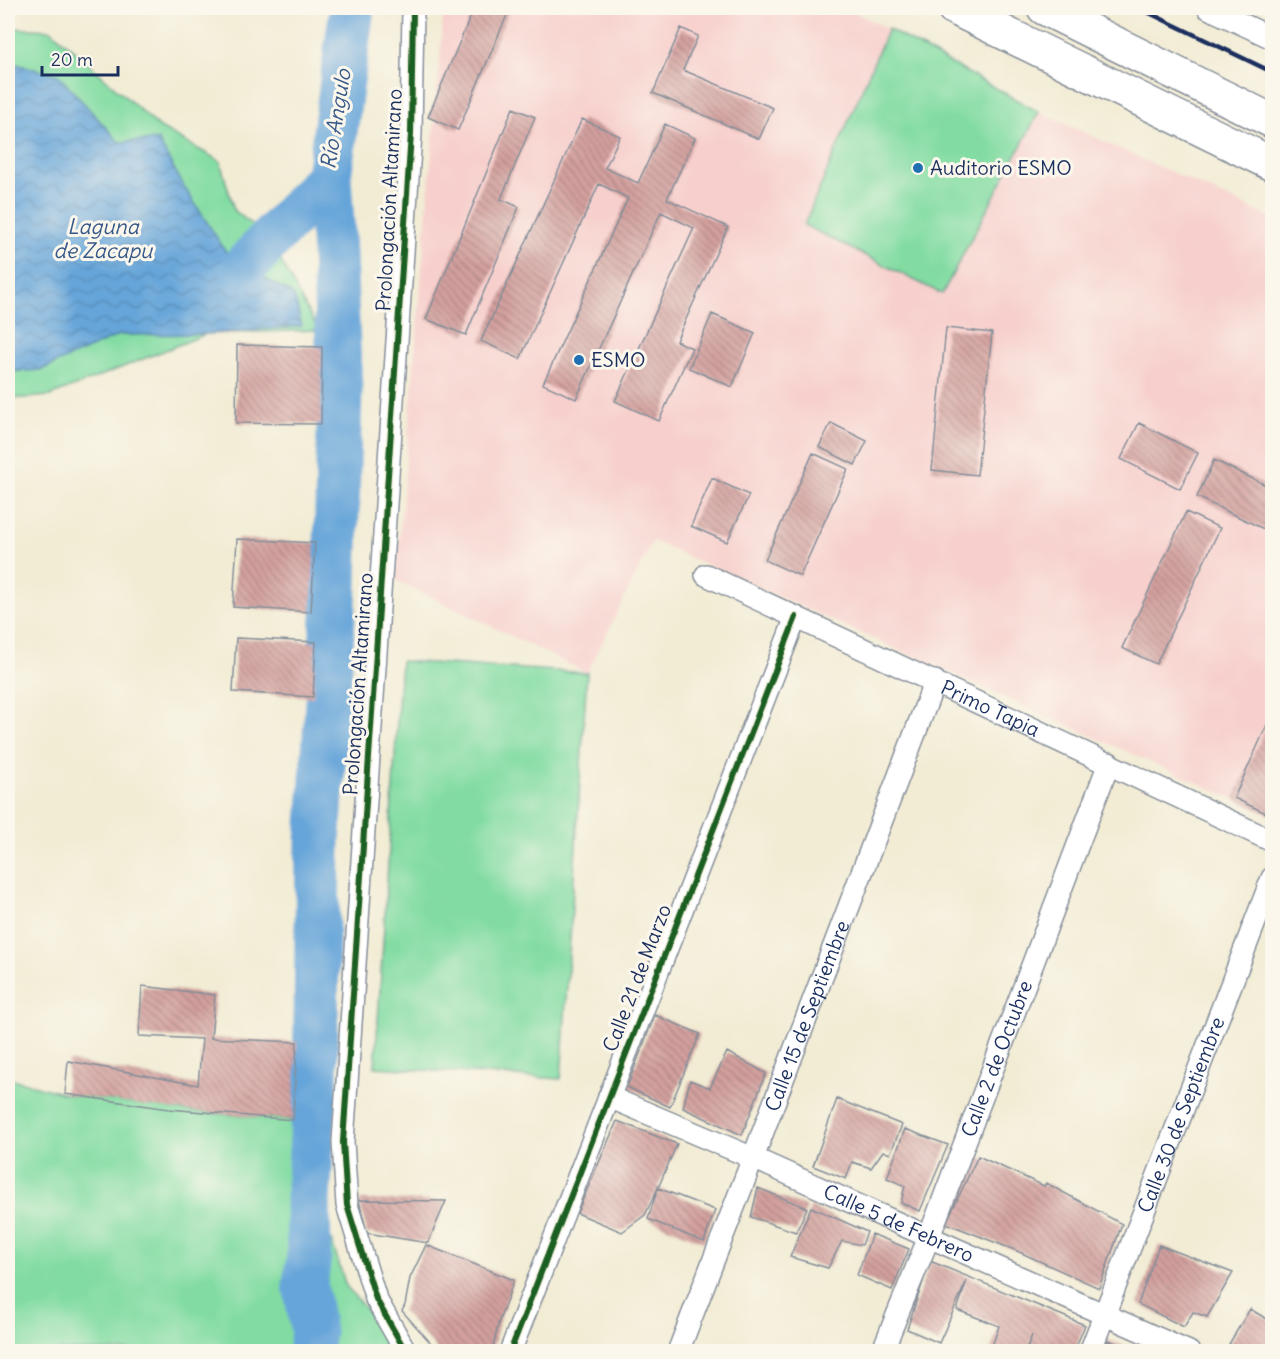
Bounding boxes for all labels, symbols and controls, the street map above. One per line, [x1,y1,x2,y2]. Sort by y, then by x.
scale bar [42,39,118,77]
text: 20 m [51,48,93,71]
water label: Río Angulo [314,66,357,171]
street label: Prolongación Altamirano [370,88,407,312]
place label: Auditorio ESMO [930,155,1072,180]
marker: Auditorio ESMO [911,161,925,175]
water label: Laguna de Zacapu [54,213,154,264]
place label: ESMO [591,347,645,372]
marker: ESMO [572,353,586,367]
street label: Prolongación Altamirano [337,572,378,796]
street label: Primo Tapia [937,674,1044,742]
street label: Calle 21 de Marzo [597,900,676,1055]
street label: Calle 15 de Septiembre [759,917,854,1115]
street label: Calle 2 de Octubre [955,977,1037,1140]
street label: Calle 30 de Septiembre [1132,1013,1229,1216]
street label: Calle 5 de Febrero [820,1178,978,1267]

